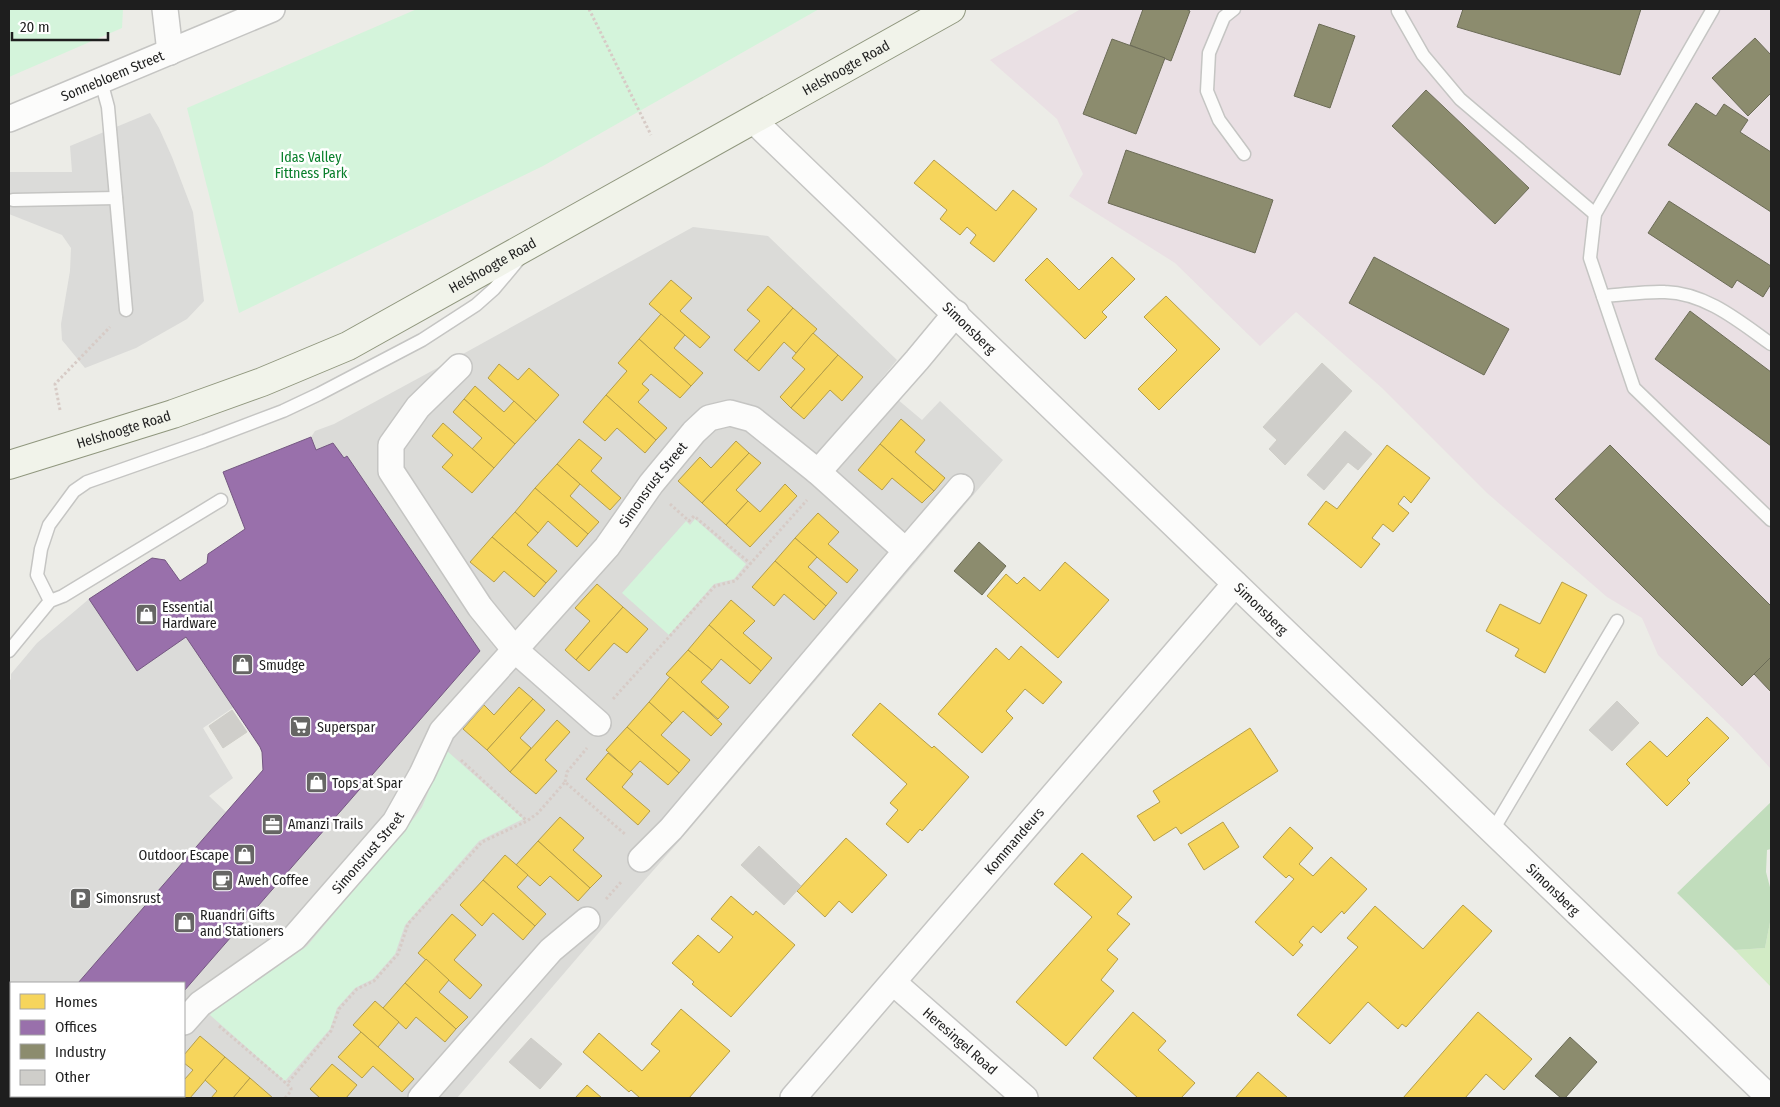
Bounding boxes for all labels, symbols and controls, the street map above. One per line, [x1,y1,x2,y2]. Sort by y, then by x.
scale bar [12,10,109,42]
text: 20 m [20,18,50,36]
street label: Helshoogte Road [800,37,893,99]
street label: Sonnebloem Street [59,47,167,105]
park label: Idas Valley Fittness Park [275,149,348,182]
street label: Helshoogte Road [446,235,539,297]
street label: Simonsberg [939,299,999,358]
street label: Helshoogte Road [75,407,173,452]
street label: Simonsrust Street [616,438,691,531]
street label: Simonsberg [1231,579,1291,639]
place label: Essential Hardware [162,599,217,632]
shop icon: Essential Hardware [134,603,158,627]
shop icon: Smudge [231,653,255,677]
place label: Smudge [259,657,305,674]
supermarket icon: Superspar [289,715,313,739]
place label: Superspar [317,719,375,736]
shop icon: Tops at Spar [304,771,328,795]
place label: Tops at Spar [332,775,403,792]
street label: Kommandeurs [981,804,1048,878]
street label: Simonsrust Street [329,809,408,897]
office icon: Amanzi Trails [260,812,284,836]
place label: Amanzi Trails [288,816,363,833]
shop icon: Outdoor Escape [233,843,257,867]
place label: Outdoor Escape [139,847,229,864]
street label: Simonsberg [1522,860,1583,920]
cafe icon: Aweh Coffee [210,868,234,892]
place label: Aweh Coffee [238,872,309,889]
parking icon: Simonsrust [68,886,92,910]
place label: Simonsrust [96,890,161,907]
place label: Ruandri Gifts and Stationers [200,907,284,940]
shop icon: Ruandri Gifts and Stationers [172,911,196,935]
legend [10,982,185,1097]
text: Homes [55,993,97,1011]
street label: Heresingel Road [919,1004,1000,1079]
text: Offices [55,1018,97,1036]
text: Industry [55,1043,106,1061]
text: Other [55,1068,91,1086]

